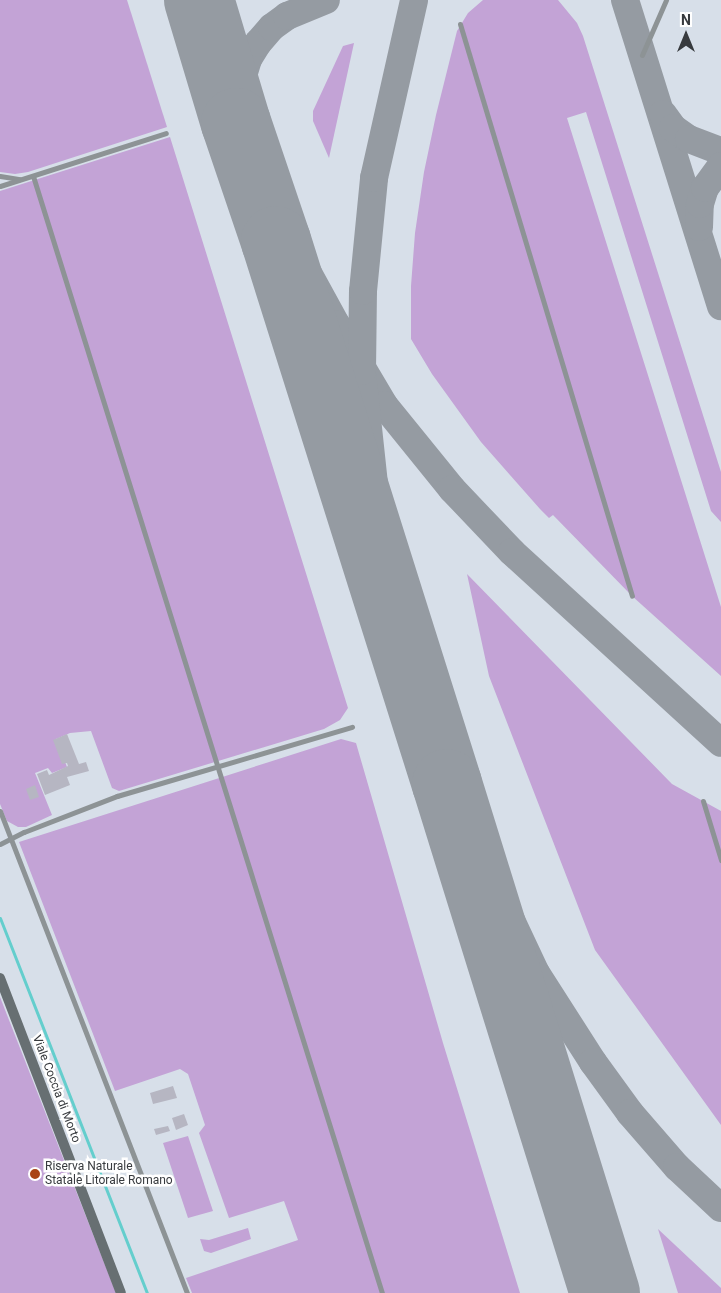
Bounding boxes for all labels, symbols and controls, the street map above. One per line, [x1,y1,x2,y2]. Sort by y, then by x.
north arrow [661,10,711,60]
text: N [681,12,691,28]
street label: Viale Coccia di Morto [29,1033,83,1145]
place label: Riserva Naturale Statale Litorale Romano [45,1160,173,1188]
marker: Riserva Naturale Statale Litorale Romano [29,1168,41,1180]

